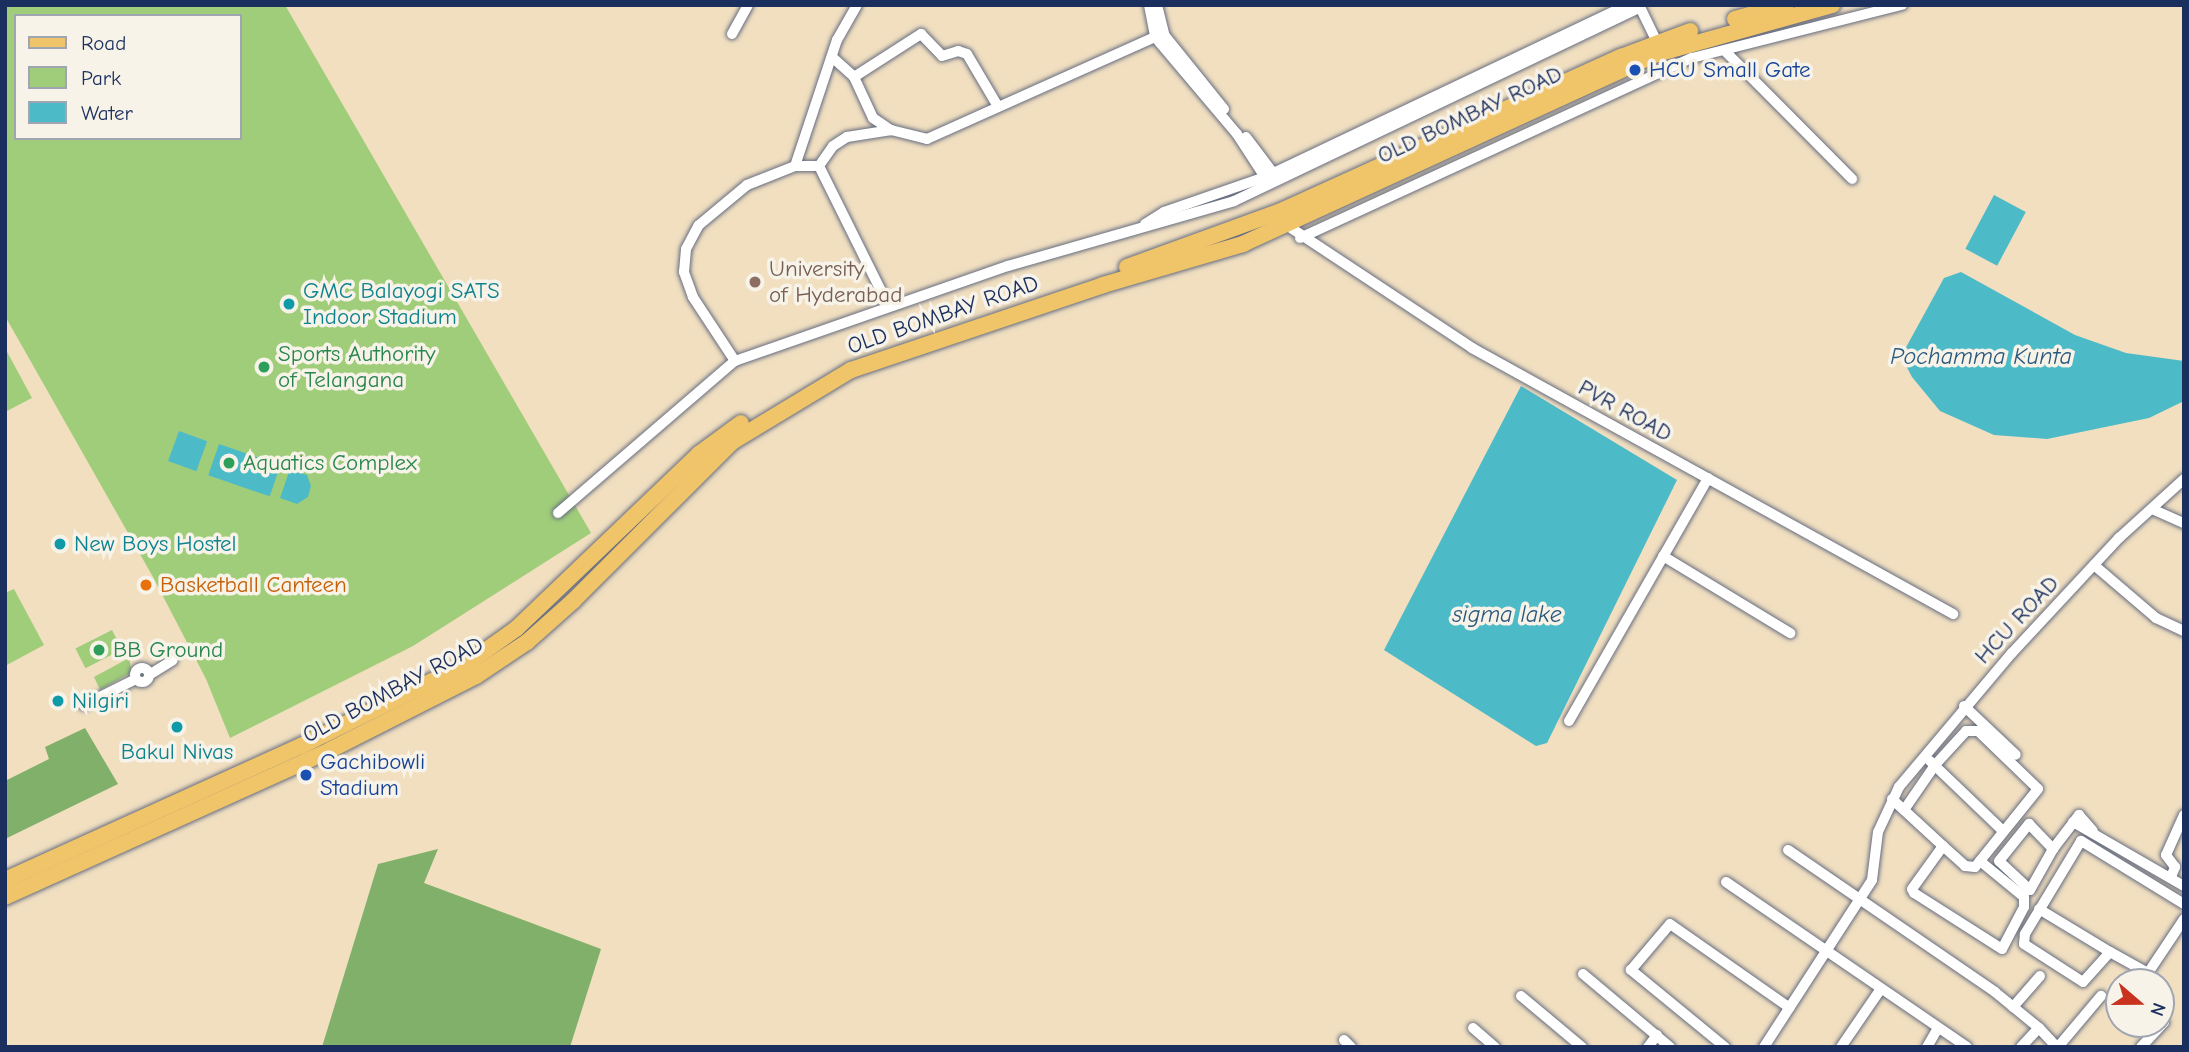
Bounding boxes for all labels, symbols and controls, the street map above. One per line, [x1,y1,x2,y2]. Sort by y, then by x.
legend [14,14,242,140]
text: Road [81,31,126,55]
place label: HCU Small Gate [1649,56,1810,84]
street label: OLD BOMBAY ROAD [1373,60,1567,170]
marker: HCU Small Gate [1627,62,1643,78]
text: Park [81,66,121,90]
text: Water [81,101,133,125]
place label: University of Hyderabad [769,255,902,309]
street label: OLD BOMBAY ROAD [844,269,1042,361]
marker: University of Hyderabad [747,274,763,290]
place label: GMC Balayogi SATS Indoor Stadium [303,277,500,331]
marker: GMC Balayogi SATS Indoor Stadium [281,296,297,312]
place label: Sports Authority of Telangana [278,340,435,394]
water label: Pochamma Kunta [1890,343,2072,371]
marker: Sports Authority of Telangana [256,359,272,375]
street label: PVR ROAD [1573,374,1677,448]
place label: Aquatics Complex [243,449,417,477]
marker: Aquatics Complex [221,455,237,471]
place label: New Boys Hostel [74,530,237,558]
marker: New Boys Hostel [52,536,68,552]
street label: HCU ROAD [1969,570,2065,670]
place label: Basketball Canteen [160,571,347,599]
marker: Basketball Canteen [138,577,154,593]
water label: sigma lake [1452,601,1562,629]
street label: OLD BOMBAY ROAD [298,631,488,749]
place label: BB Ground [113,636,223,664]
marker: BB Ground [91,642,107,658]
place label: Nilgiri [72,687,129,715]
marker: Nilgiri [50,693,66,709]
marker: Bakul Nivas [169,719,185,735]
place label: Bakul Nivas [121,738,233,766]
place label: Gachibowli Stadium [320,748,425,802]
marker: Gachibowli Stadium [298,767,314,783]
north arrow [2105,968,2175,1038]
text: N [2145,1000,2170,1019]

